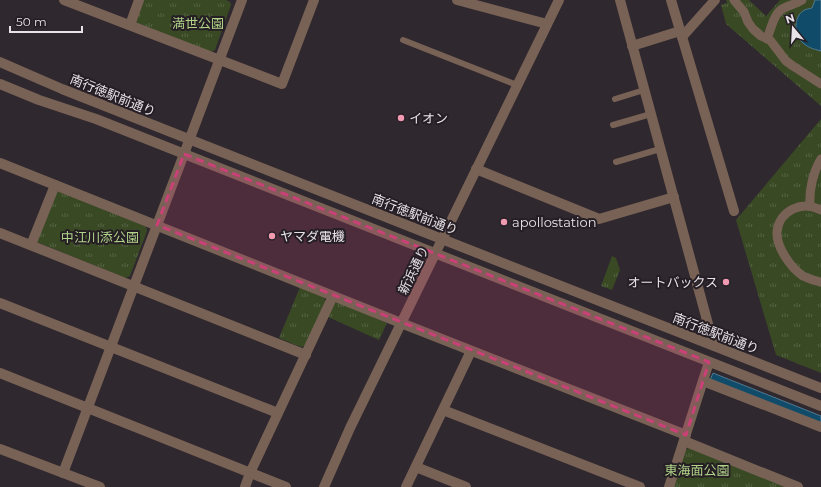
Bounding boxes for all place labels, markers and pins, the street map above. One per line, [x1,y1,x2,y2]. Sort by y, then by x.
place label: イオン [409,110,448,126]
marker: イオン [396,113,406,123]
place label: apollostation [512,214,597,230]
marker: apollostation [499,217,509,227]
place label: ヤマダ電機 [280,228,345,244]
marker: ヤマダ電機 [267,231,277,241]
place label: オートバックス [627,274,718,290]
marker: オートバックス [721,277,731,287]

